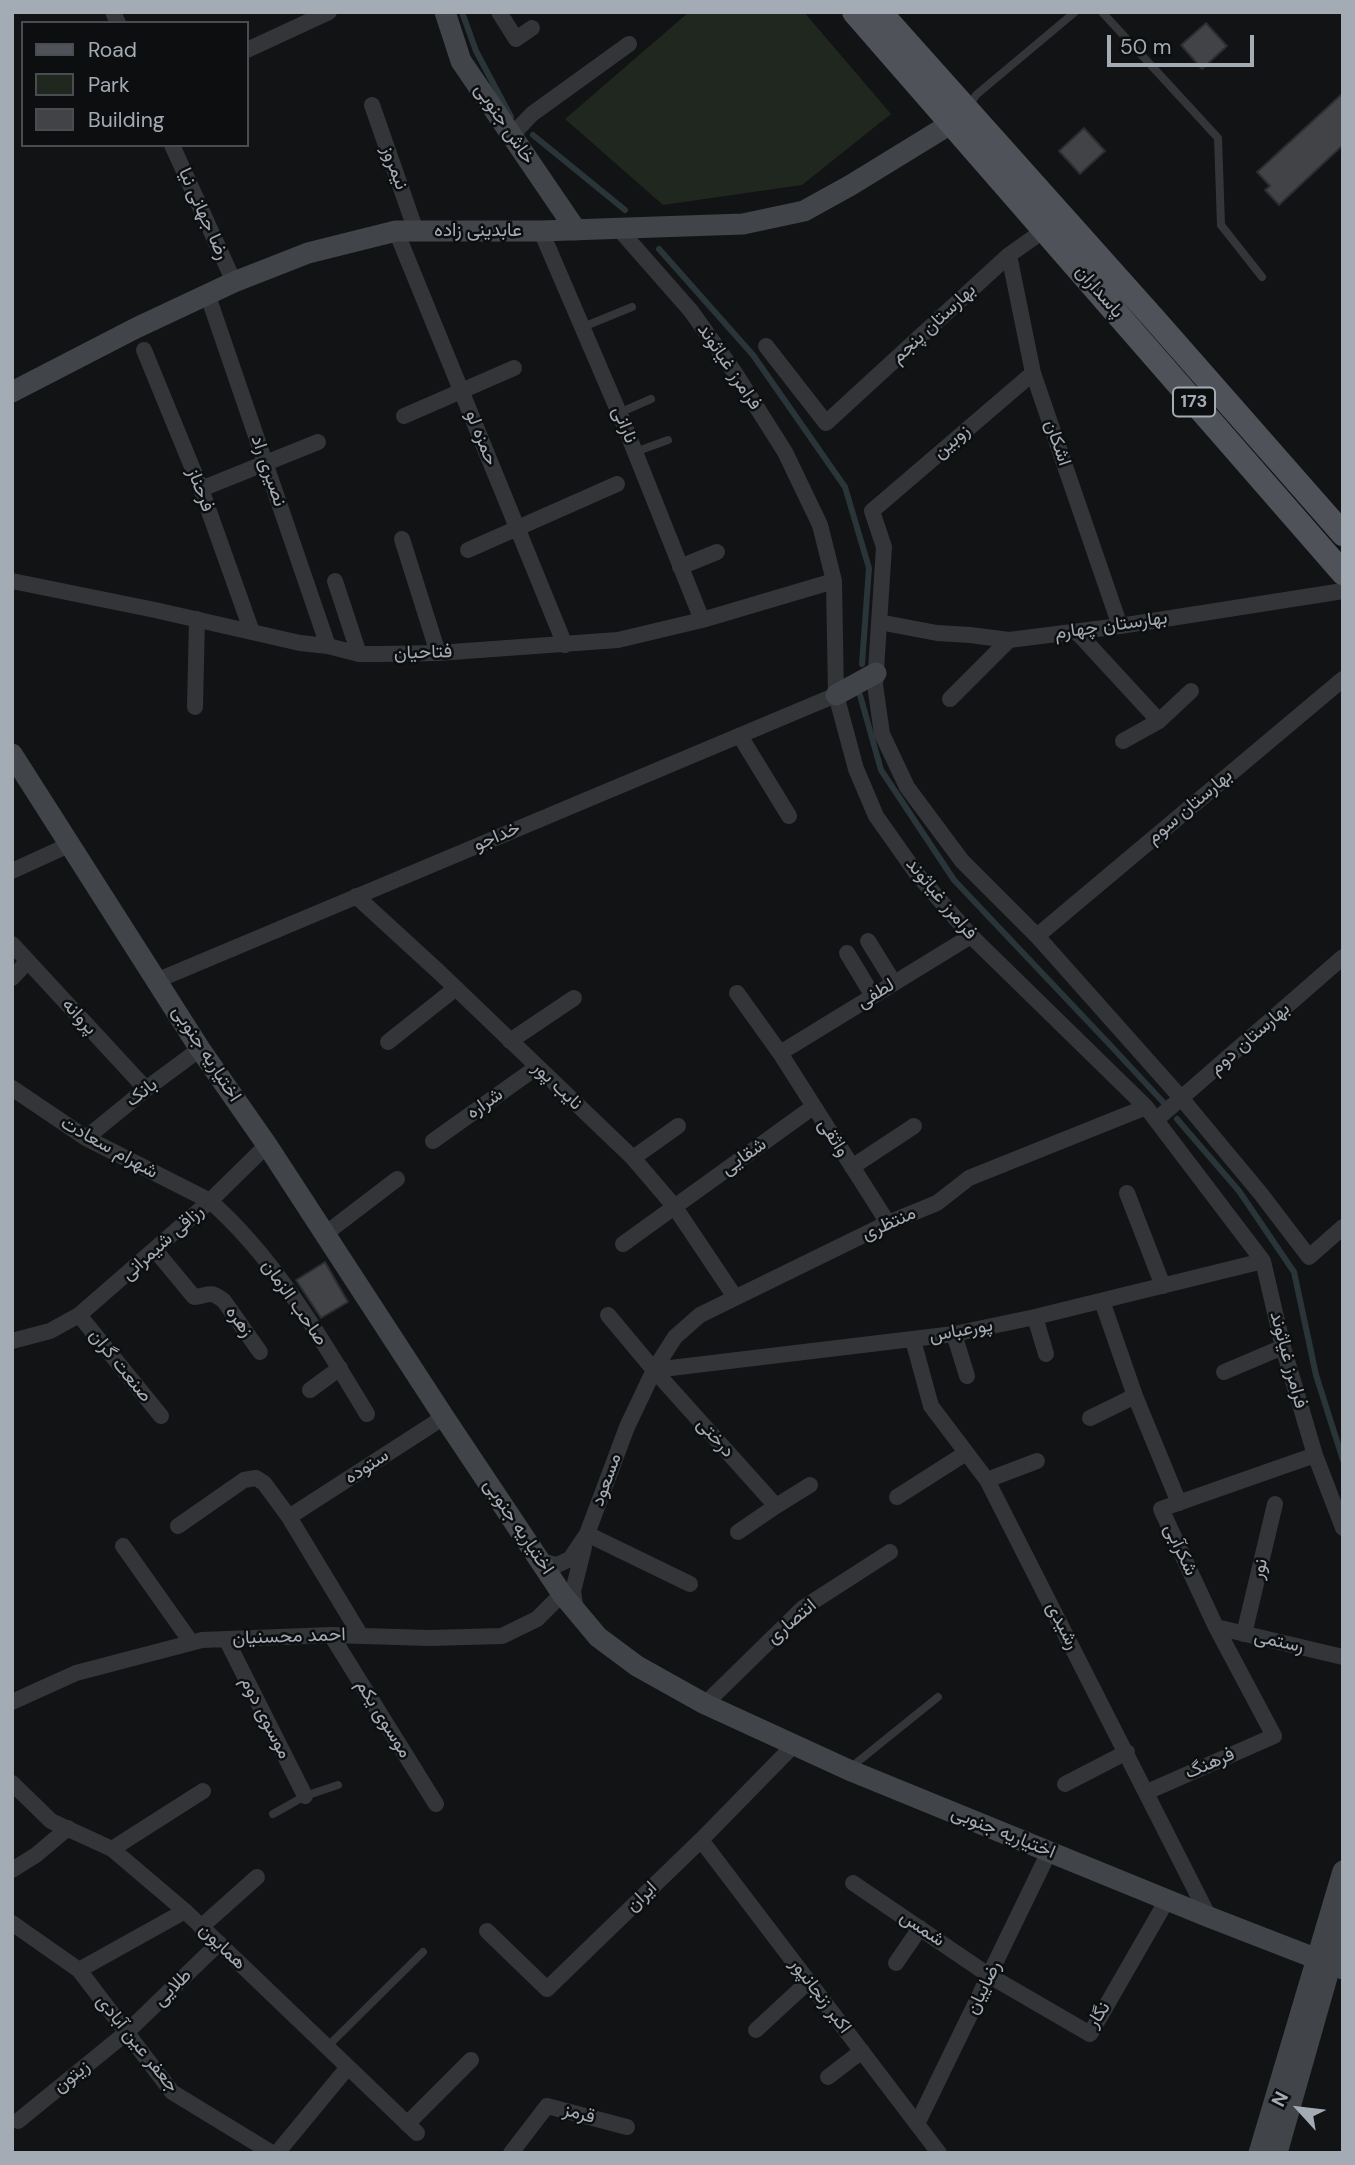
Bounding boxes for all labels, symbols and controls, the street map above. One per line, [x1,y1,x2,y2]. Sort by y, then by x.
legend [21,21,248,147]
scale bar [1110,21,1257,65]
text: 50 m [1120,33,1171,61]
text: Road [88,36,137,64]
text: Park [88,71,129,99]
street label: خاش جنوبی [469,79,539,169]
text: Building [88,106,164,134]
street label: نیمروز [376,143,412,193]
street label: رضا جهانی نیا [173,165,233,263]
street label: عابدینی زاده [434,220,522,242]
street label: پاسداران [1070,261,1128,323]
street label: بهارستان پنجم [887,279,981,369]
street label: فرامرز غیاثوند [692,319,766,415]
road number: 173 [1173,388,1215,416]
street label: نارانی [606,403,642,447]
street label: حمزه لو [460,407,502,469]
street label: اشکان [1039,417,1075,469]
street label: زوبین [929,420,975,464]
street label: نصیری راد [245,432,291,510]
street label: فرحناز [181,465,219,515]
street label: بهارستان چهارم [1053,607,1169,645]
street label: فتاحیان [393,641,453,665]
street label: بهارستان سوم [1142,765,1238,849]
street label: خداجو [470,817,524,857]
street label: فرامرز غیاثوند [900,854,982,944]
street label: لطفی [853,974,899,1014]
street label: پروانه [56,994,102,1040]
street label: بهارستان دوم [1205,998,1295,1080]
street label: اختیاریه جنوبی [166,1001,246,1107]
street label: نایب پور [527,1057,587,1115]
street label: بانک [122,1074,162,1112]
street label: شراره [462,1083,508,1125]
street label: شهرام سعادت [56,1112,162,1184]
street label: واثقی [812,1115,854,1161]
street label: شقایی [717,1133,771,1181]
street label: رزاقی شیمرانی [117,1200,209,1286]
street label: منتظری [858,1202,920,1246]
street label: صاحب الزمان [256,1256,332,1350]
street label: زهره [220,1302,258,1342]
street label: فرامرز غیاثوند [1264,1309,1312,1411]
street label: پورعباس [927,1314,995,1348]
street label: صنعت گران [84,1325,156,1407]
street label: درختی [691,1413,739,1463]
street label: ستوده [341,1444,393,1490]
street label: مسعود [587,1450,627,1510]
street label: اختیاریه جنوبی [478,1475,558,1579]
street label: شکرآبی [1158,1520,1202,1580]
street label: نور [1247,1557,1273,1581]
street label: انتصاری [763,1595,821,1649]
street label: رشیدی [1040,1598,1084,1654]
street label: احمد محسنیان [232,1624,346,1650]
street label: رستمی [1252,1625,1306,1659]
street label: موسوی دوم [235,1673,295,1763]
street label: موسوی یکم [350,1676,416,1762]
street label: فرهنگ [1182,1743,1238,1785]
street label: اختیاریه جنوبی [948,1802,1058,1864]
street label: ایران [622,1877,662,1917]
street label: شمس [895,1906,949,1952]
street label: همایون [193,1919,251,1975]
street label: اکبر زنجانپور [784,1954,856,2038]
street label: رضاییان [961,1957,1007,2019]
street label: طلایی [149,1964,197,2012]
street label: جعفر عین آبادی [91,1991,183,2097]
street label: نگار [1082,1998,1116,2032]
street label: زیتون [49,2055,95,2099]
north arrow [1264,2074,1334,2144]
text: N [1266,2087,1294,2111]
street label: قرمز [561,2099,597,2129]

